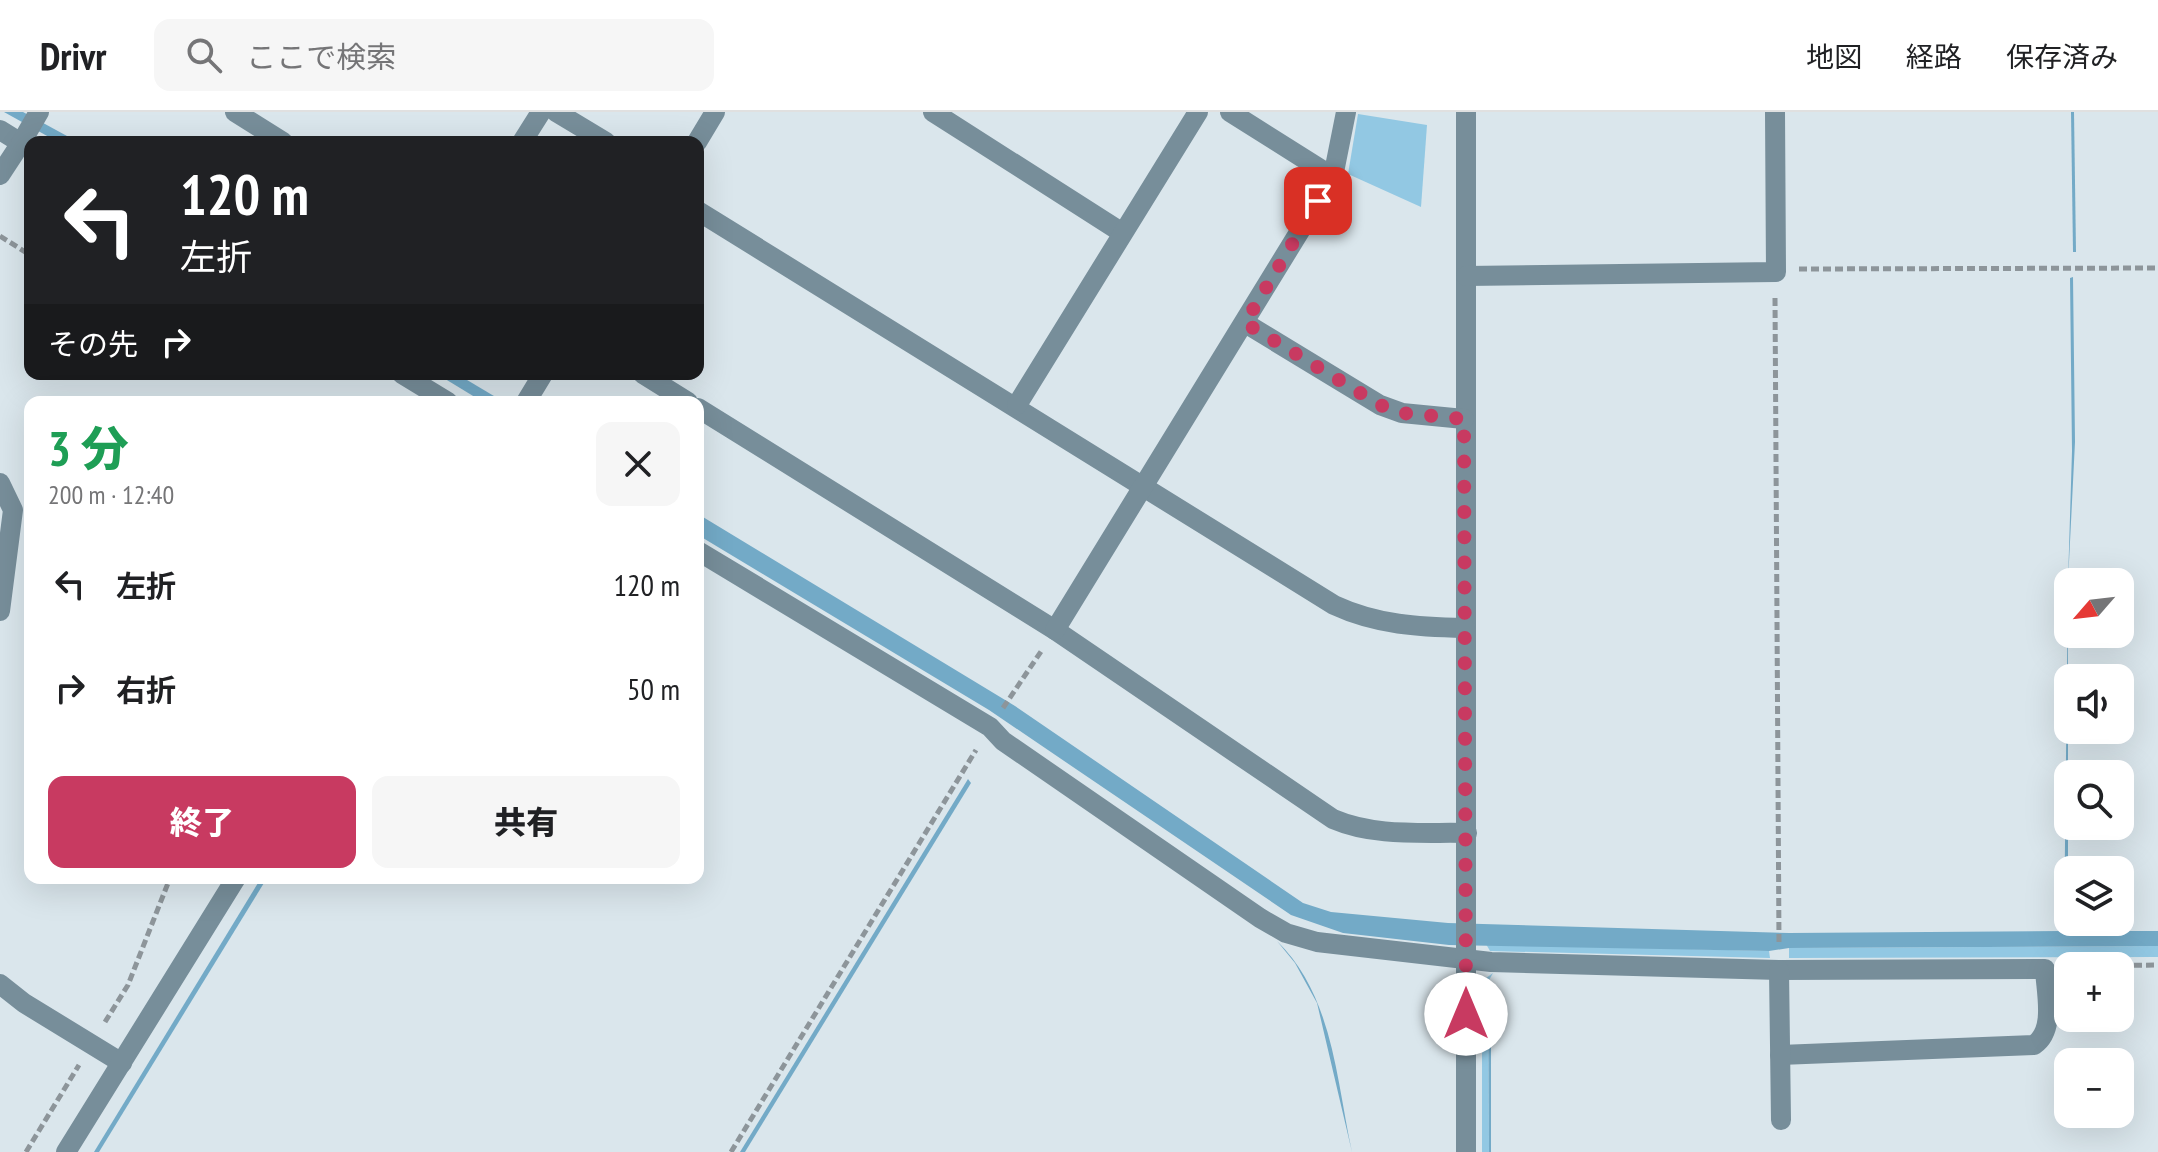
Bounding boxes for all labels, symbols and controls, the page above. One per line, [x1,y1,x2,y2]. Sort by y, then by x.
search box [154,19,714,91]
text: Drivr [40,31,106,80]
icon: search [182,33,226,77]
text: ここで検索 [246,37,396,76]
text: 地図 [1806,38,1862,75]
text: 経路 [1906,38,1962,75]
text: 保存済み [2006,38,2118,75]
text: 120 m [180,158,309,230]
pin [1284,167,1352,235]
icon: left [48,168,152,272]
icon: arrive [1296,179,1340,223]
text: 左折 [180,233,252,280]
icon: right [154,320,198,364]
text: その先 [48,324,138,363]
text: 3 分 [48,417,129,479]
button: close [596,422,680,506]
text: 200 m · 12:40 [48,478,174,511]
icon: left [48,562,92,606]
text: 120 m [614,565,680,604]
text: 左折 [116,566,176,605]
north arrow [2054,568,2134,648]
map controls [2054,568,2134,1128]
button: sound [2054,664,2134,744]
icon: right [48,666,92,710]
text: 50 m [627,669,680,708]
text: 右折 [116,670,176,709]
button: search [2054,760,2134,840]
button: 終了 [48,776,356,868]
button: 共有 [372,776,680,868]
button: layers [2054,856,2134,936]
button: + [2054,952,2134,1032]
position arrow [1424,972,1508,1056]
button: − [2054,1048,2134,1128]

